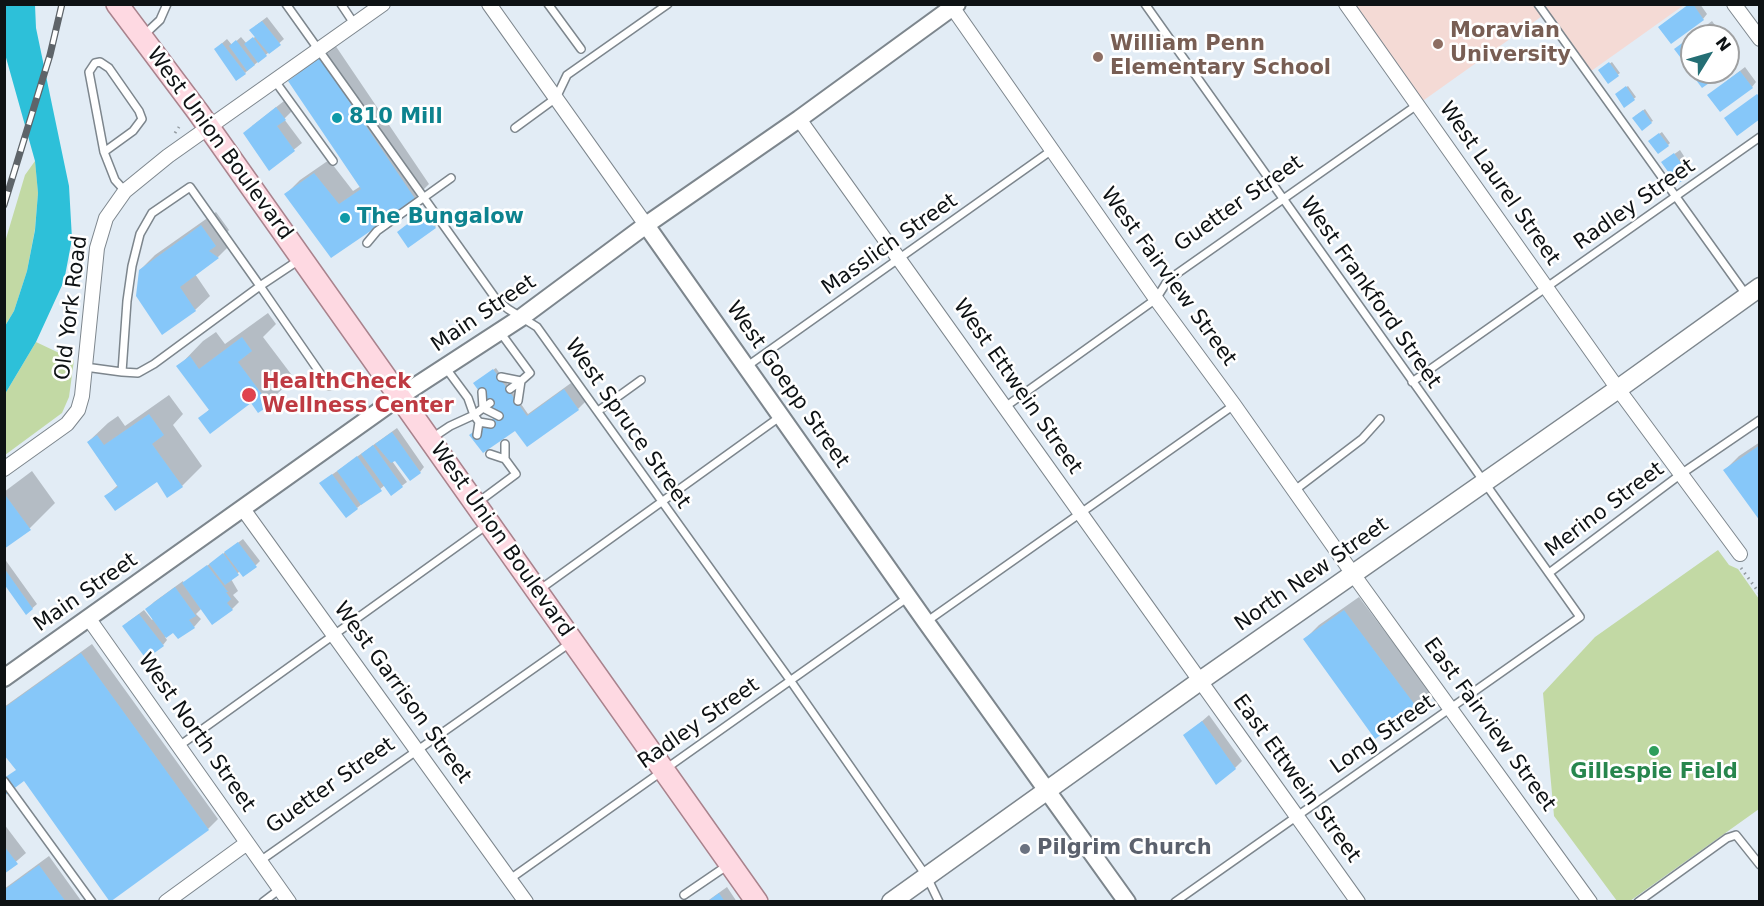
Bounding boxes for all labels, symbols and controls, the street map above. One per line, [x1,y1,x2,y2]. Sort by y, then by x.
place label: Moravian University [1450,19,1571,69]
north arrow [1680,24,1740,84]
place label: William Penn Elementary School [1110,32,1331,82]
text: N [1712,33,1735,55]
marker: Moravian University [1431,37,1445,51]
street label: West Union Boulevard [141,43,297,245]
marker: William Penn Elementary School [1091,50,1105,64]
street label: West Laurel Street [1433,97,1565,271]
place label: 810 Mill [349,105,443,131]
marker: 810 Mill [330,111,344,125]
street label: Guetter Street [1170,150,1308,258]
street label: Radley Street [1570,154,1700,256]
street label: West Fairview Street [1095,183,1241,371]
street label: Masslich Street [817,189,963,301]
street label: West Frankford Street [1294,192,1446,394]
place label: The Bungalow [357,205,524,231]
marker: The Bungalow [338,211,352,225]
street label: Old York Road [51,234,93,382]
street label: Main Street [427,270,541,358]
street label: West Ettwein Street [947,295,1087,479]
street label: West Goepp Street [720,297,854,473]
street label: West Spruce Street [559,334,695,514]
place label: HealthCheck Wellness Center [262,370,454,420]
marker: HealthCheck Wellness Center [240,386,258,404]
street label: West Union Boulevard [424,438,578,642]
street label: Merino Street [1541,457,1669,563]
street label: North New Street [1230,513,1394,637]
street label: Main Street [29,548,143,638]
street label: West Garrison Street [328,598,476,788]
street label: East Fairview Street [1418,633,1560,817]
street label: West North Street [132,649,260,817]
street label: Radley Street [634,673,764,775]
street label: East Ettwein Street [1227,690,1365,868]
street label: Long Street [1326,690,1440,780]
street label: Guetter Street [262,732,400,840]
marker: Gillespie Field [1647,744,1661,758]
place label: Gillespie Field [1570,760,1738,786]
place label: Pilgrim Church [1037,836,1212,862]
marker: Pilgrim Church [1018,842,1032,856]

